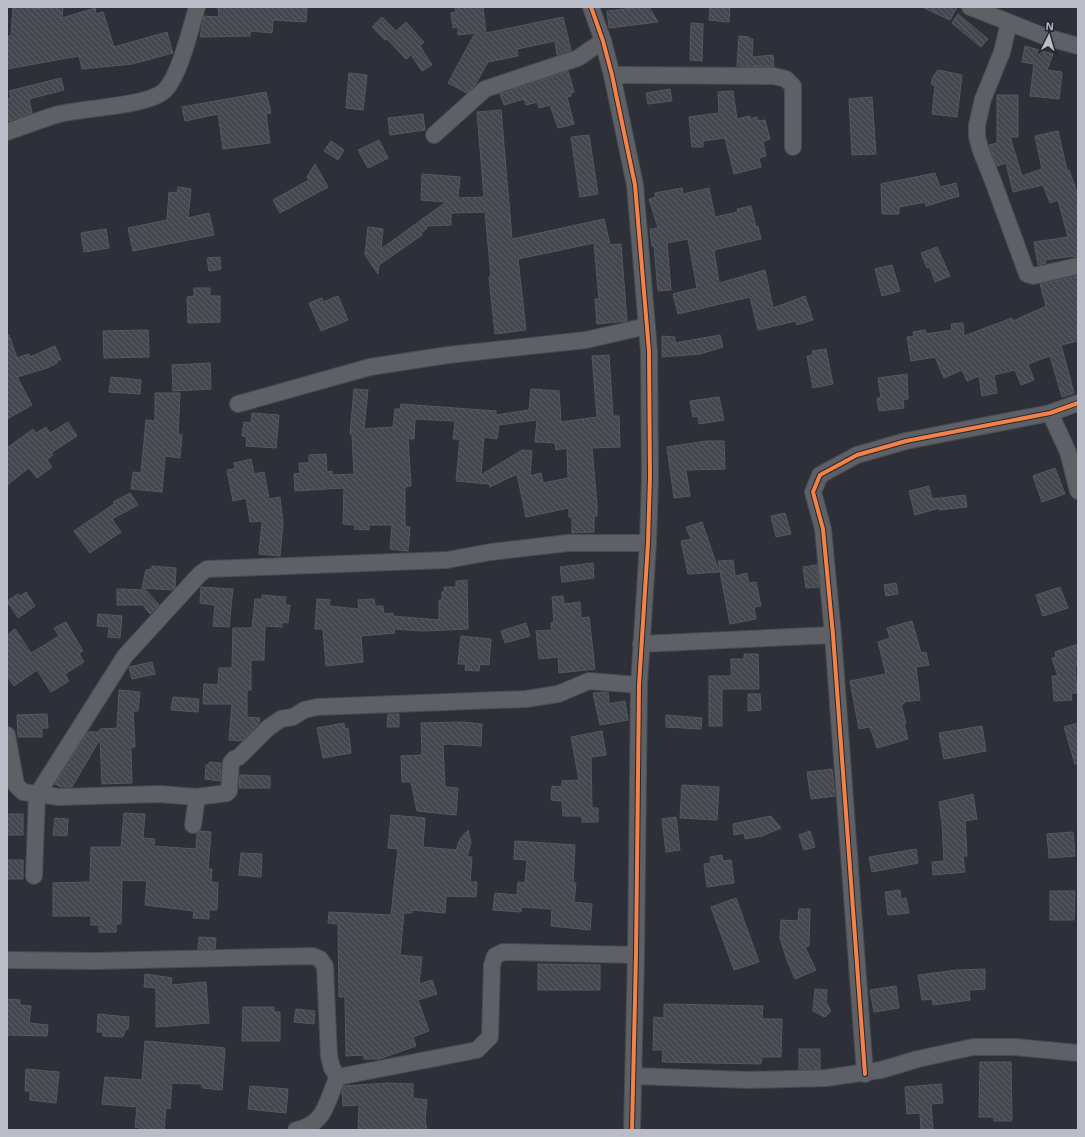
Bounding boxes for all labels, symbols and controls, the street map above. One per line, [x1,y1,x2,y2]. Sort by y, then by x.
north arrow [1029,16,1069,56]
text: N [1045,20,1054,32]

